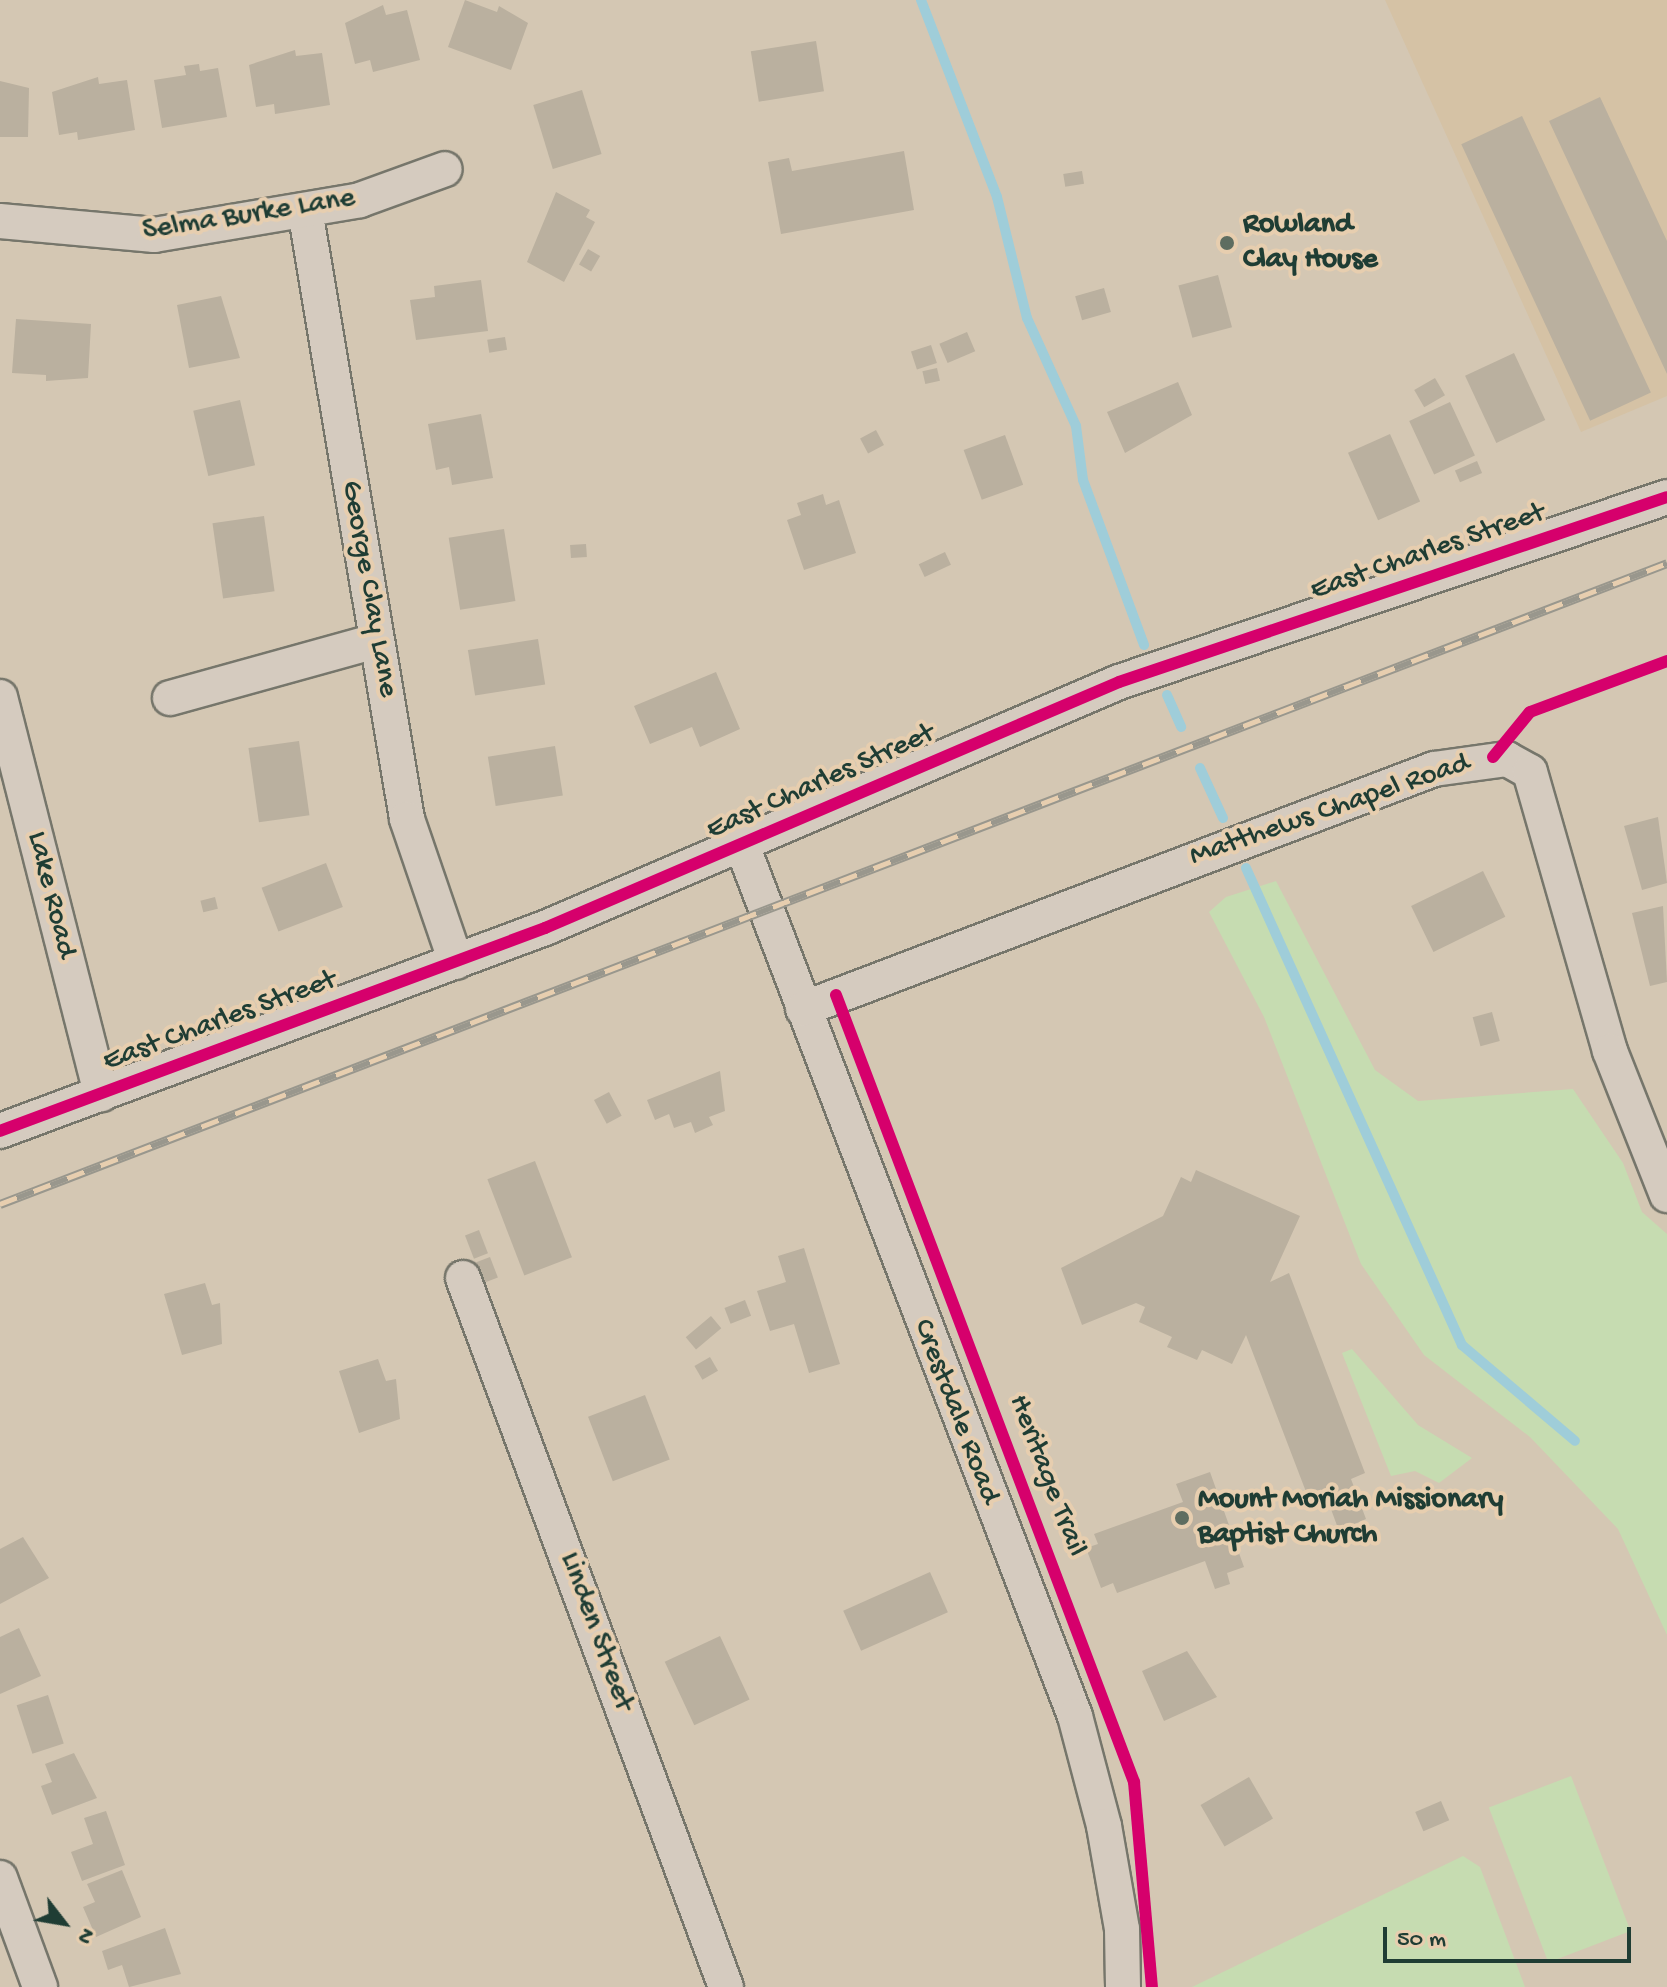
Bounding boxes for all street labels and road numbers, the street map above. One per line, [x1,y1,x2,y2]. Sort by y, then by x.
street label: Selma Burke Lane [140,181,358,251]
street label: George Clay Lane [331,478,405,700]
street label: East Charles Street [1306,496,1550,610]
street label: East Charles Street [701,717,941,849]
street label: Matthews Chapel Road [1185,746,1475,876]
street label: Lake Road [17,828,83,962]
street label: East Charles Street [98,963,342,1081]
street label: Crestdale Road [903,1315,1007,1509]
street label: Heritage Trail [999,1390,1093,1562]
street label: Linden Street [550,1548,640,1716]

